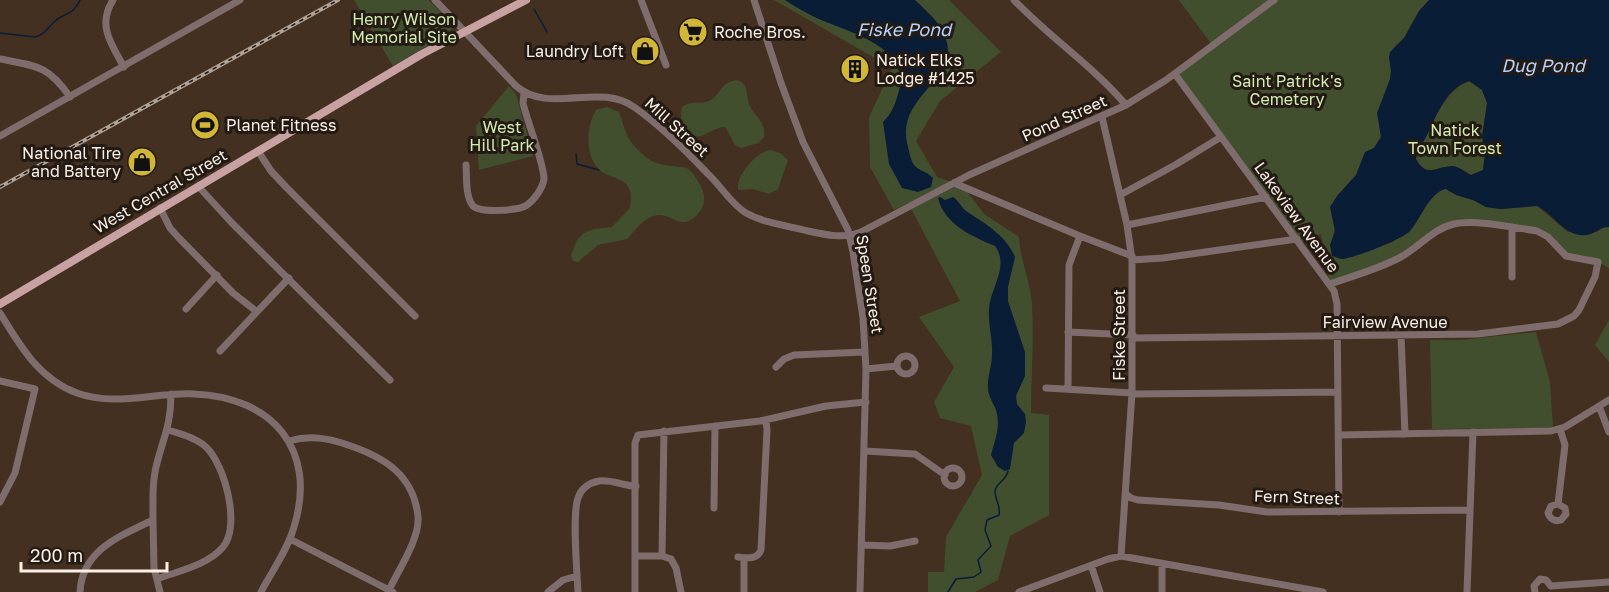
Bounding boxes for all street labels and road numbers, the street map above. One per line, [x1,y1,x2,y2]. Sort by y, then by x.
street label: Pond Street [1018,90,1110,146]
street label: Mill Street [641,93,713,161]
street label: West Central Street [90,145,230,237]
street label: Lakeview Avenue [1250,158,1344,276]
street label: Speen Street [852,233,888,335]
street label: Fiske Street [1109,289,1129,381]
street label: Fairview Avenue [1322,312,1448,332]
street label: Fern Street [1254,486,1340,508]

